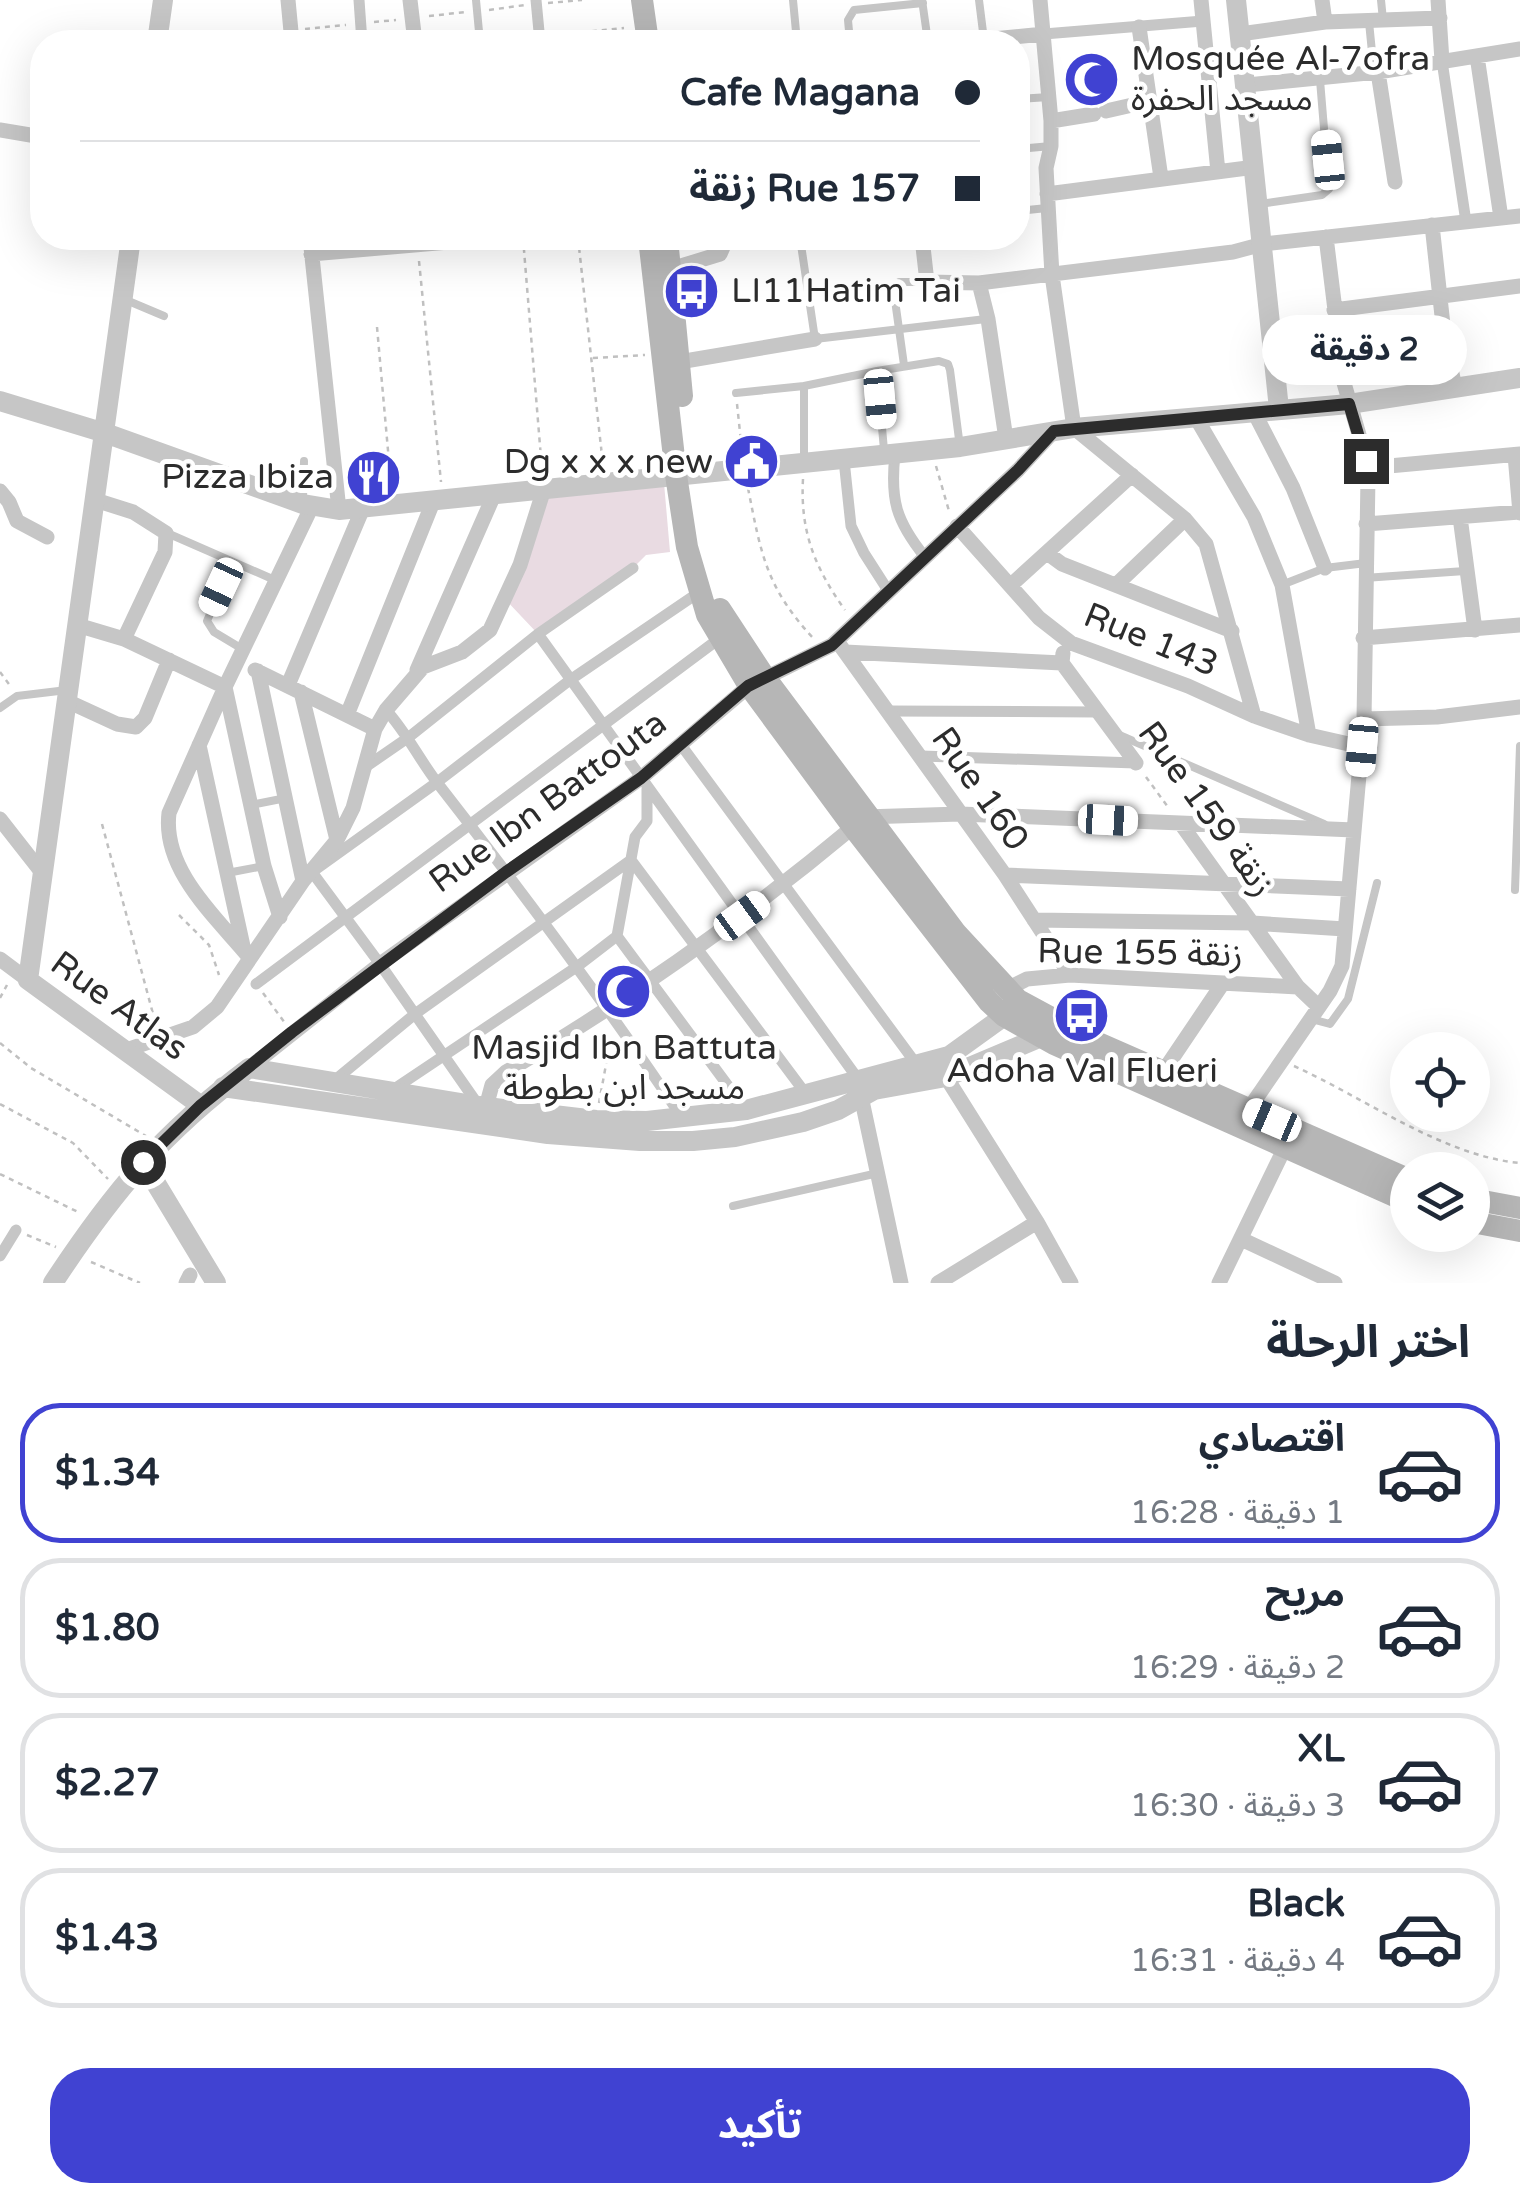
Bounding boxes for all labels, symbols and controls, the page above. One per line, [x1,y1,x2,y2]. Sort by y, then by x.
place label: Mosquée Al-7ofra مسجد الحفرة [1131,38,1430,120]
mosque icon: Mosquée Al-7ofra مسجد الحفرة [1062,49,1122,109]
text: Cafe Magana [680,70,920,116]
car [1310,129,1346,191]
text: Rue 157 زنقة [689,166,920,212]
bus stop icon: LI11Hatim Tai [662,261,722,321]
place label: LI11Hatim Tai [731,270,961,312]
callout: 2 دقيقة [1264,316,1468,386]
text: 2 دقيقة [1310,331,1419,369]
car [862,368,898,430]
public building icon: Dg x x x new [722,432,782,492]
route end [1344,439,1389,484]
place label: Dg x x x new [503,441,713,483]
restaurant icon: Pizza Ibiza [343,447,403,507]
place label: Pizza Ibiza [161,456,334,498]
car [195,553,247,621]
street label: Rue 143 [1078,594,1224,686]
street label: Rue Ibn Battouta [421,702,675,902]
street label: Rue 159 زنقة [1129,713,1283,905]
car [1344,716,1380,778]
street label: Rue 160 [922,719,1038,859]
car [1077,803,1139,837]
car [709,886,775,946]
street label: Rue 155 زنقة [1037,930,1243,976]
street label: Rue Atlas [42,942,196,1070]
mosque icon: Masjid Ibn Battuta مسجد ابن بطوطة [594,962,654,1022]
bus stop icon: Adoha Val Flueri [1052,985,1112,1045]
place label: Masjid Ibn Battuta مسجد ابن بطوطة [471,1027,777,1109]
map controls [1390,1032,1490,1252]
button: locate [1390,1032,1490,1132]
place label: Adoha Val Flueri [946,1050,1218,1092]
car [1239,1094,1305,1146]
route start [121,1140,166,1185]
button: layers [1390,1152,1490,1252]
text: اختر الرحلة [1266,1316,1470,1370]
text: اقتصادي [1199,1416,1345,1462]
icon: car [1375,1428,1465,1518]
text: $1.34 [55,1450,160,1496]
text: 1 دقيقة · 16:28 [1130,1494,1345,1532]
text: مريح [1265,1571,1345,1617]
icon: car [1375,1583,1465,1673]
text: $1.80 [55,1605,160,1651]
text: 2 دقيقة · 16:29 [1130,1649,1345,1687]
text: XL [1298,1726,1345,1772]
icon: car [1375,1738,1465,1828]
text: $2.27 [55,1760,160,1806]
text: 3 دقيقة · 16:30 [1130,1787,1345,1825]
text: Black [1247,1881,1345,1927]
icon: car [1375,1893,1465,1983]
text: $1.43 [55,1915,159,1961]
text: 4 دقيقة · 16:31 [1130,1942,1345,1980]
button: تأكيد [50,2068,1470,2183]

